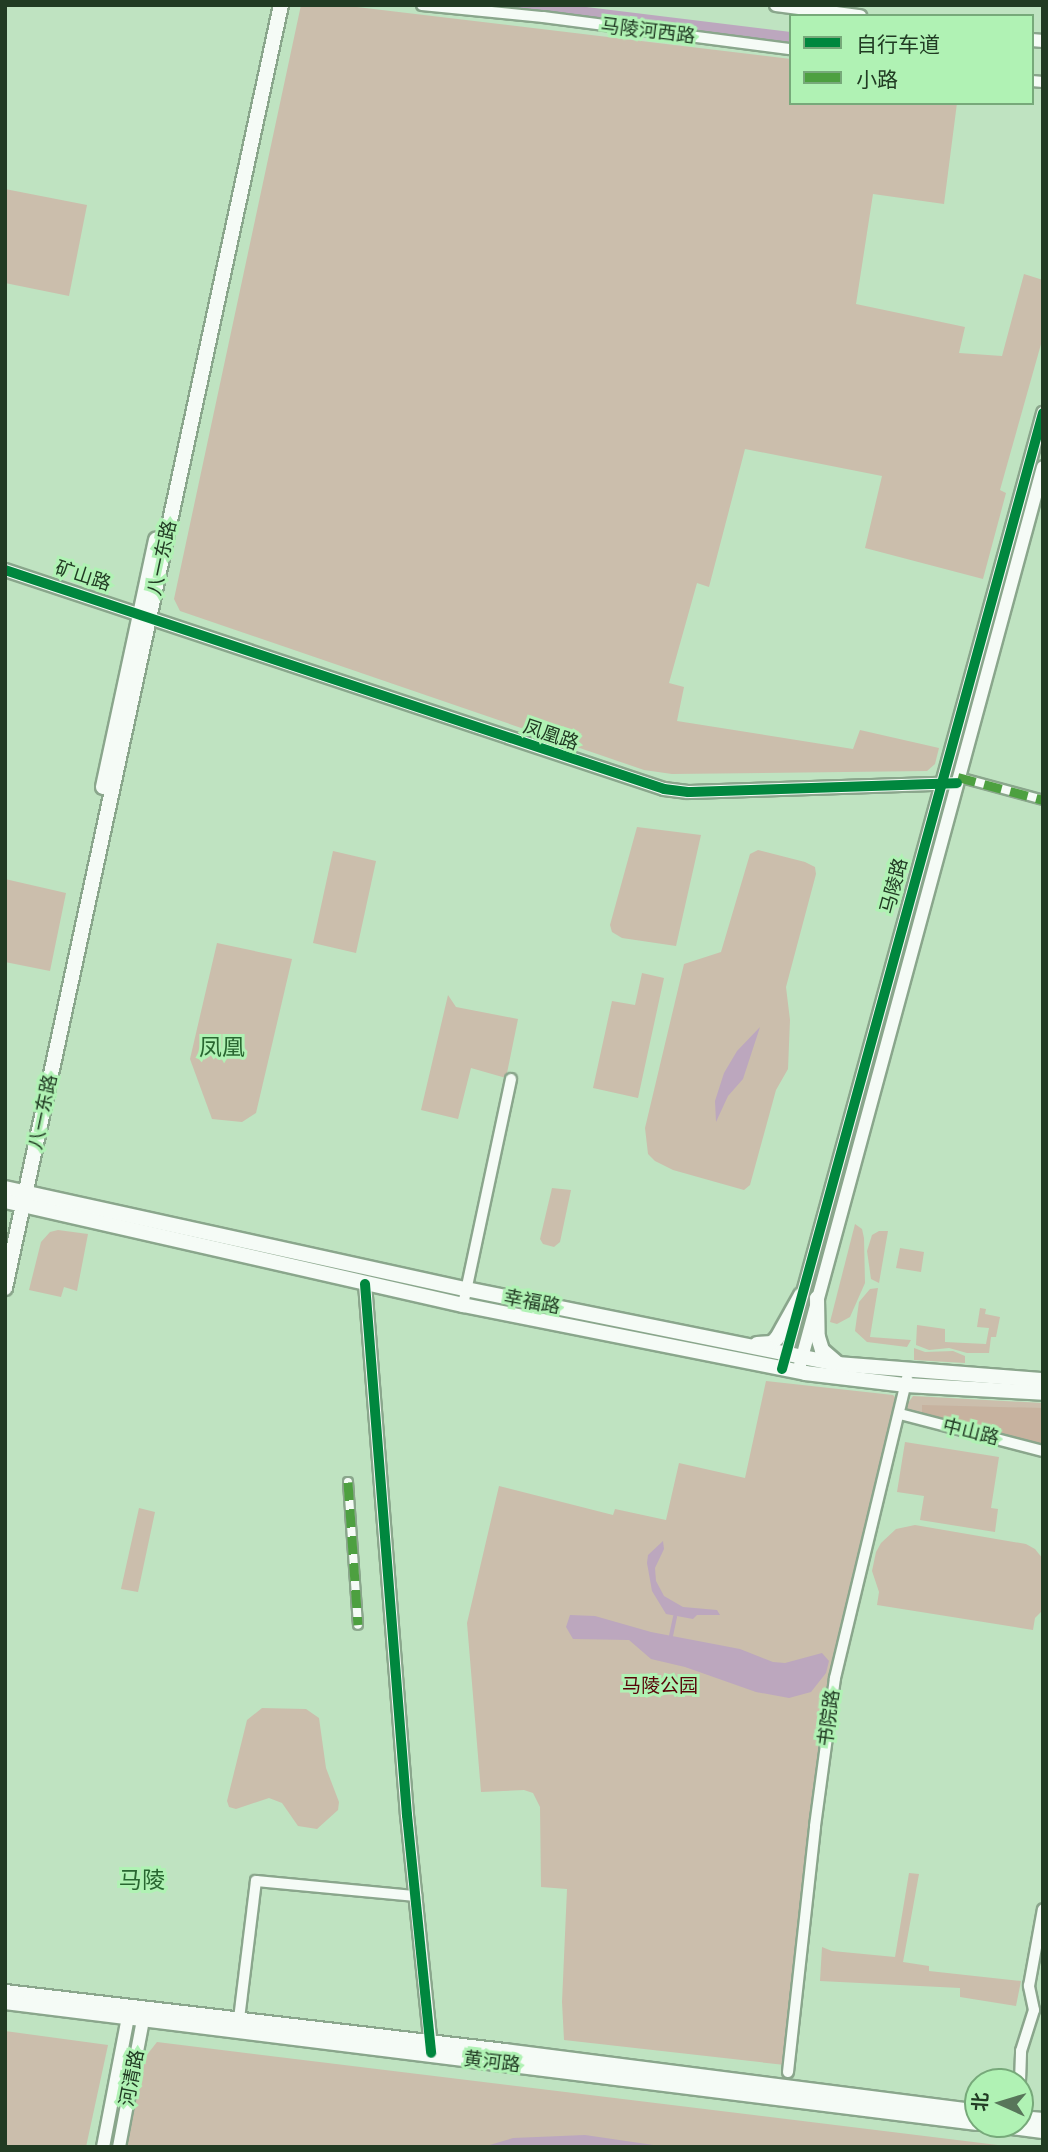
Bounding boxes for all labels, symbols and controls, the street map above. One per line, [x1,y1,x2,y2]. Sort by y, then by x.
street label: 马陵河西路 [599,14,697,48]
legend [789,14,1034,105]
text: 自行车道 [856,32,940,57]
text: 小路 [856,67,898,92]
street label: 八一东路 [143,518,181,598]
street label: 矿山路 [52,556,114,596]
street label: 凤凰路 [520,715,582,755]
street label: 马陵路 [876,856,912,916]
district label: 凤凰 [199,1033,245,1061]
street label: 八一东路 [24,1072,62,1152]
street label: 幸福路 [502,1285,562,1319]
street label: 中山路 [941,1414,1001,1450]
park label: 马陵公园 [622,1675,698,1697]
street label: 书院路 [814,1688,844,1748]
district label: 马陵 [119,1866,165,1894]
street label: 黄河路 [462,2047,522,2077]
street label: 河清路 [115,2048,149,2108]
north arrow [964,2068,1034,2138]
text: 北 [968,2091,992,2112]

